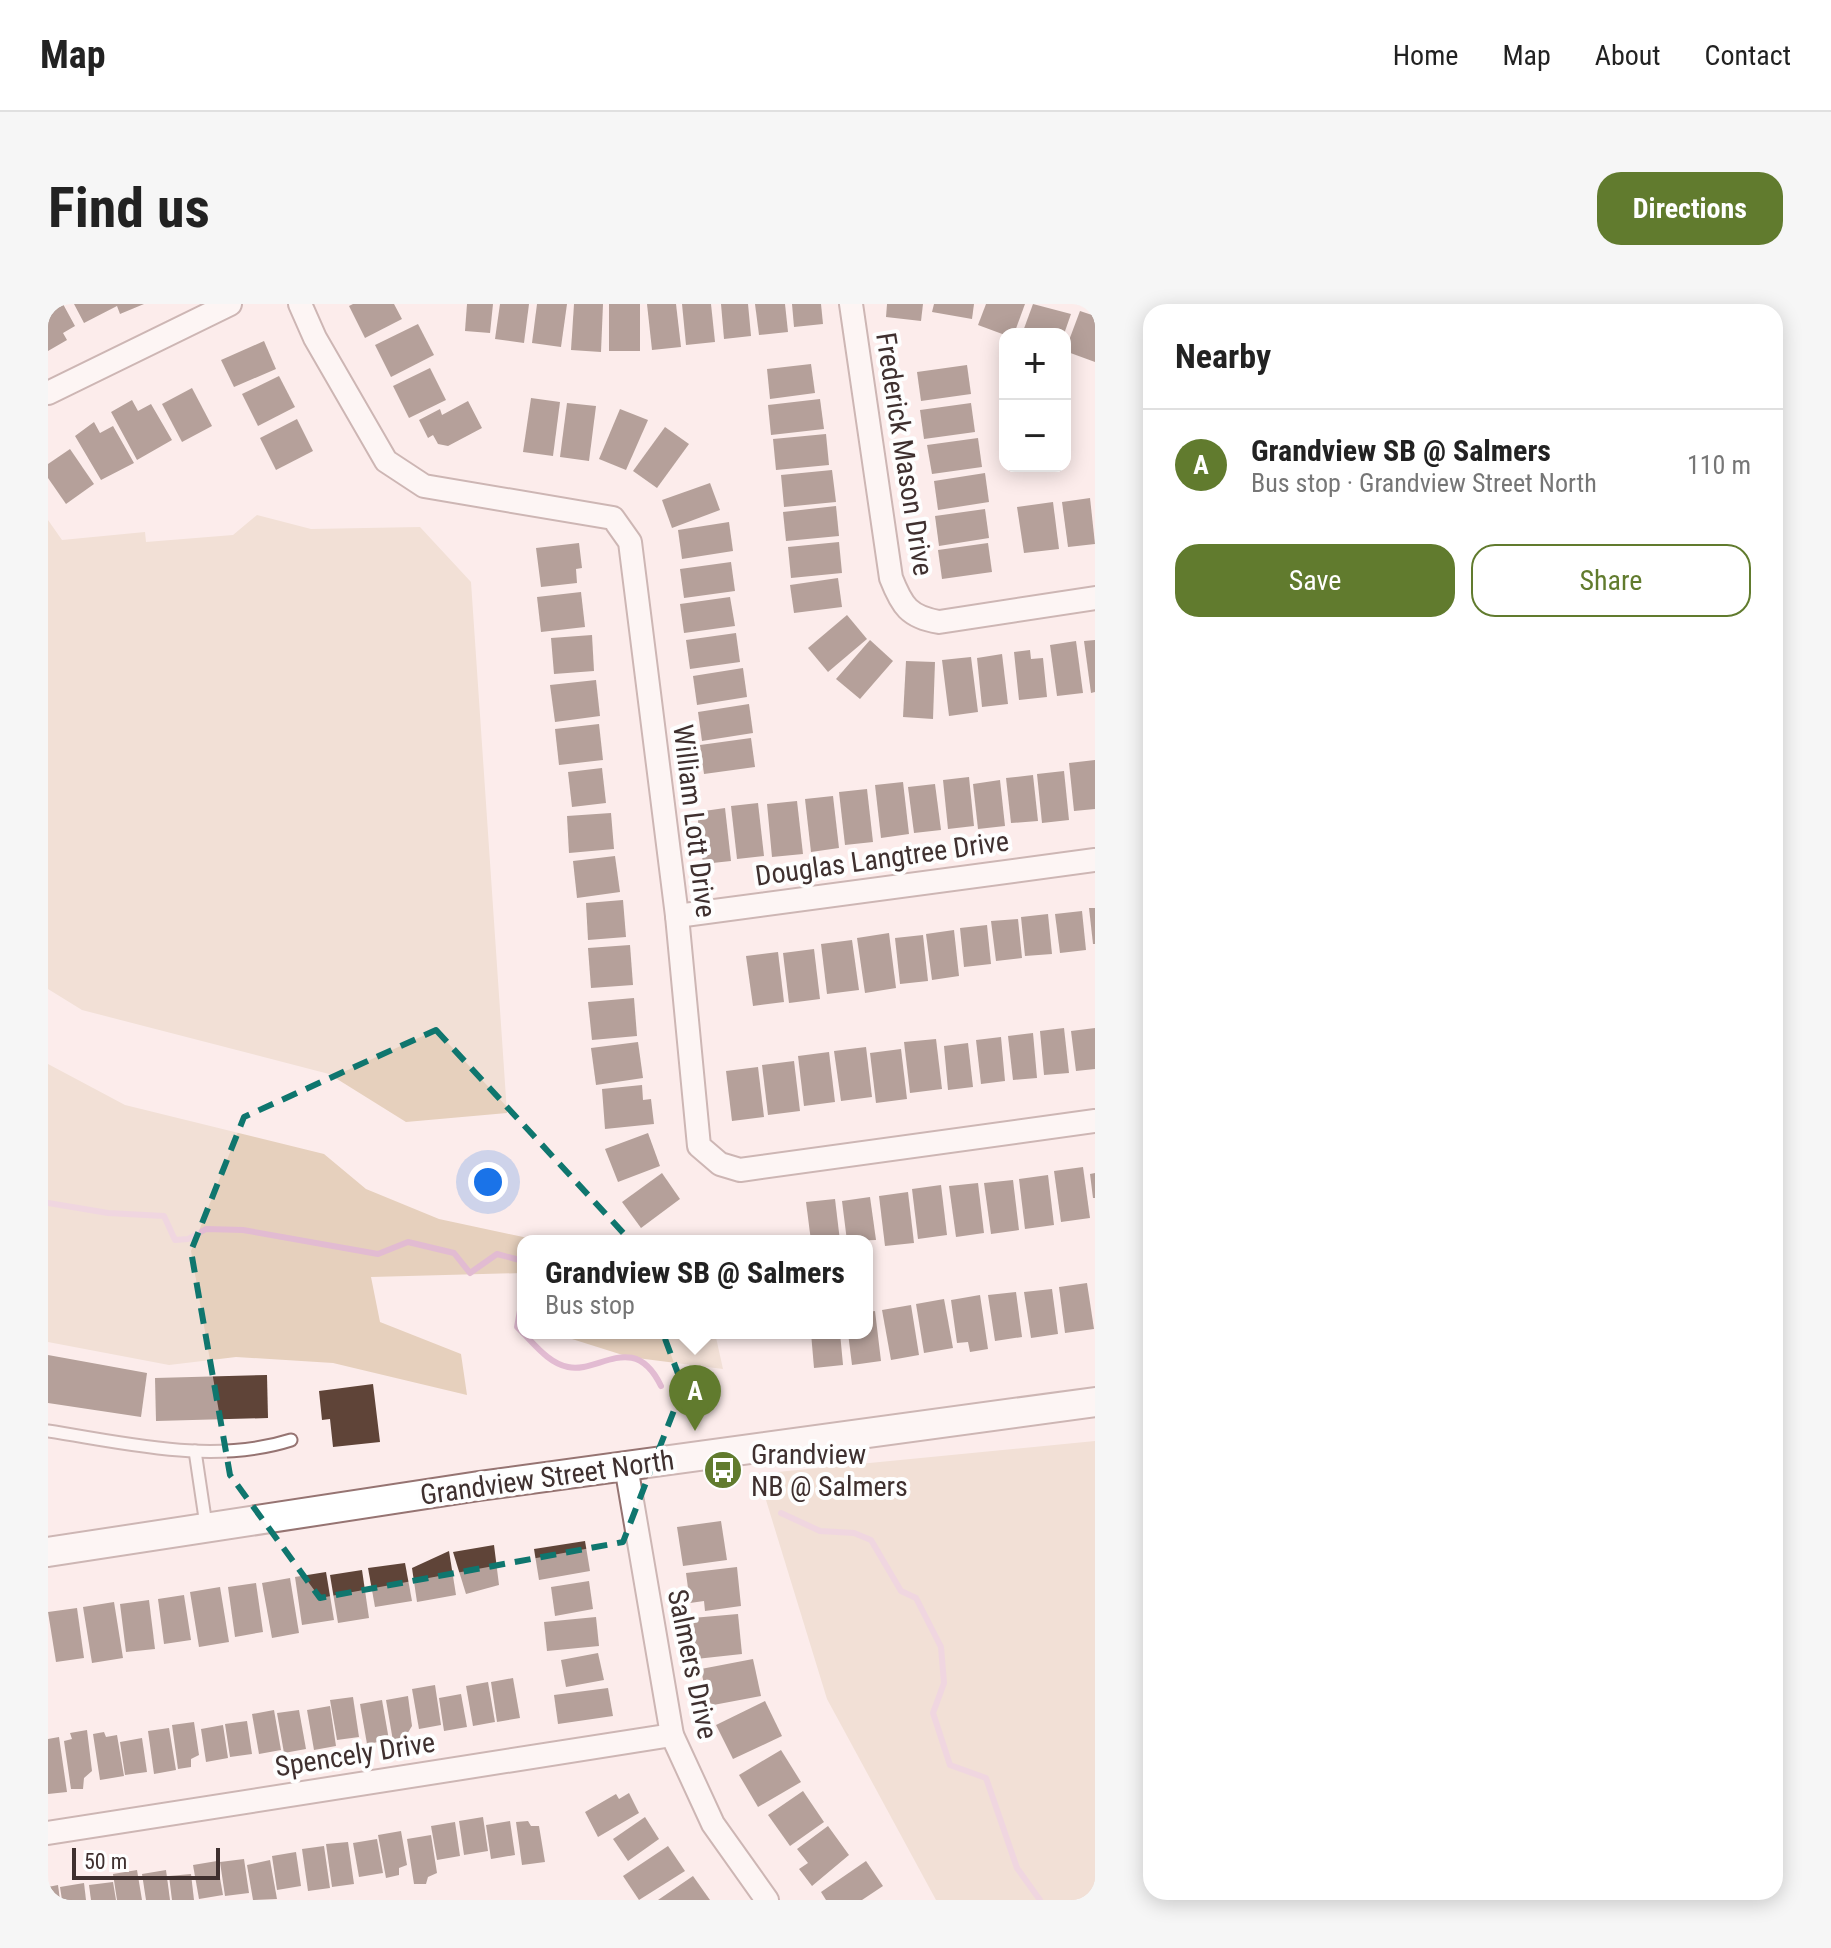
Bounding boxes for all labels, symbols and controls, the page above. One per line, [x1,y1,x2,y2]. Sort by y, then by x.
text: Map [40,33,106,77]
text: Home [1393,39,1458,72]
text: Map [1502,39,1551,72]
text: About [1595,39,1661,72]
text: Contact [1705,39,1791,72]
button: Directions [1597,172,1783,245]
text: Find us [48,175,210,241]
map controls [999,328,1071,472]
button: + [999,328,1071,400]
street label: Frederick Mason Drive [869,330,940,578]
text: Nearby [1175,336,1271,376]
button: − [999,400,1071,472]
text: Grandview SB @ Salmers [1251,433,1551,468]
text: A [1193,450,1209,480]
text: 110 m [1687,450,1751,480]
text: Bus stop · Grandview Street North [1251,468,1597,498]
button: Save [1175,544,1455,617]
button: Share [1471,544,1751,617]
street label: William Lott Drive [666,723,723,919]
street label: Douglas Langtree Drive [753,824,1011,893]
your location [468,1162,508,1202]
popup [517,1235,873,1339]
text: Grandview SB @ Salmers [545,1255,845,1290]
text: Bus stop [545,1290,635,1320]
pin: A [669,1365,721,1431]
place label: Grandview NB @ Salmers [751,1438,908,1503]
street label: Grandview Street North [418,1443,676,1512]
bus stop icon: Grandview NB @ Salmers [702,1449,744,1491]
street label: Salmers Drive [661,1586,724,1742]
street label: Spencely Drive [273,1726,437,1783]
scale bar [72,1844,220,1880]
text: 50 m [84,1849,127,1874]

